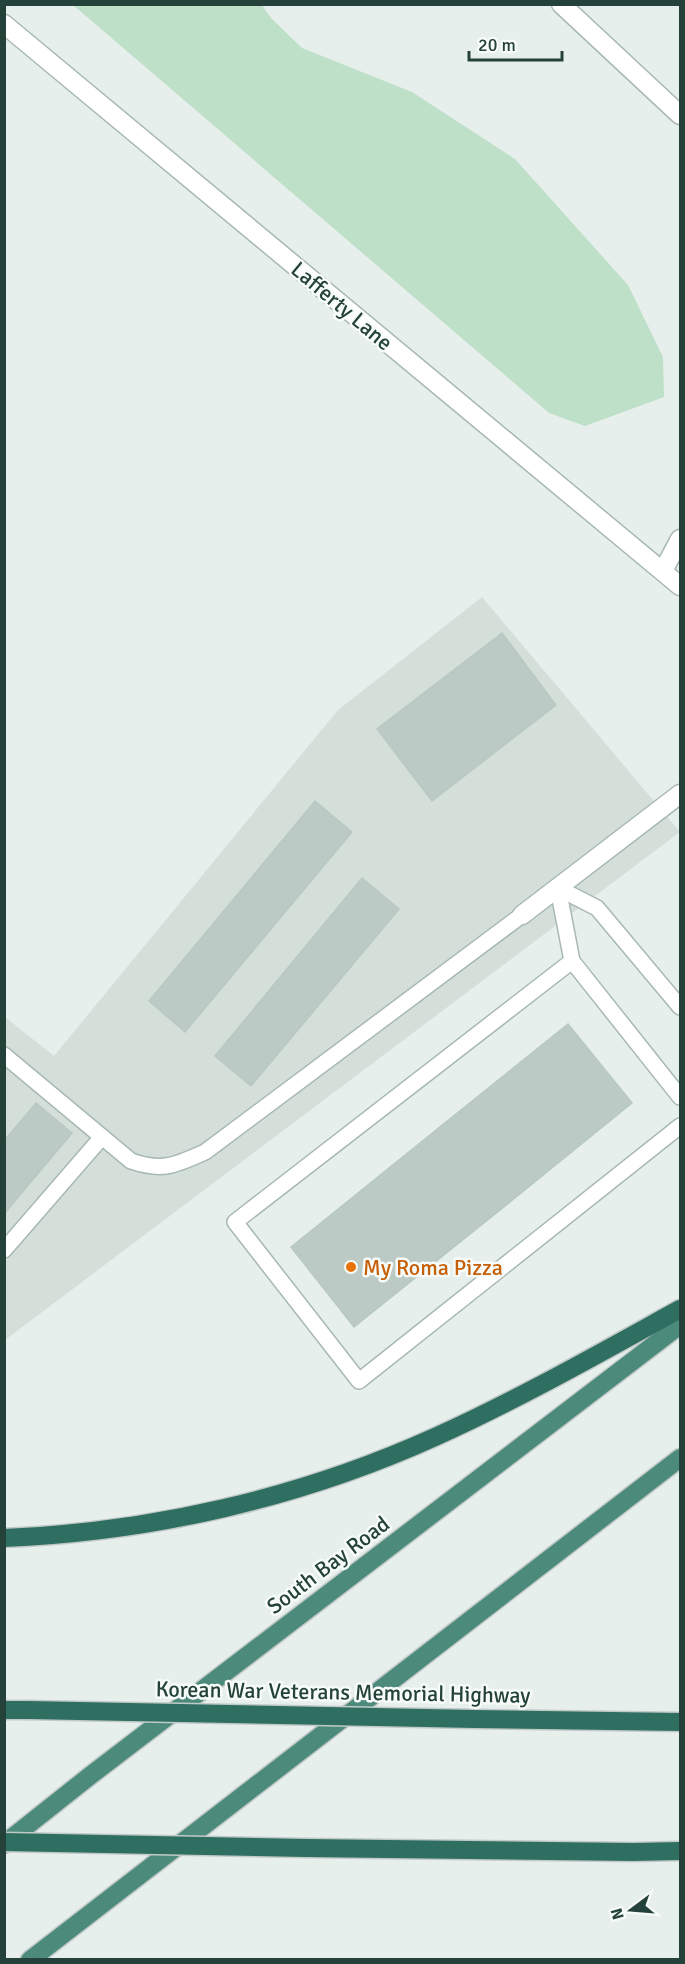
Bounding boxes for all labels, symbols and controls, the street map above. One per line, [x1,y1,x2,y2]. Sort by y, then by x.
scale bar [469,24,562,62]
text: 20 m [478,34,516,56]
street label: Lafferty Lane [286,256,398,356]
place label: My Roma Pizza [363,1254,503,1281]
marker: My Roma Pizza [344,1260,358,1274]
street label: South Bay Road [261,1510,395,1620]
street label: Korean War Veterans Memorial Highway [155,1675,531,1709]
north arrow [601,1880,661,1940]
text: N [606,1906,629,1922]

